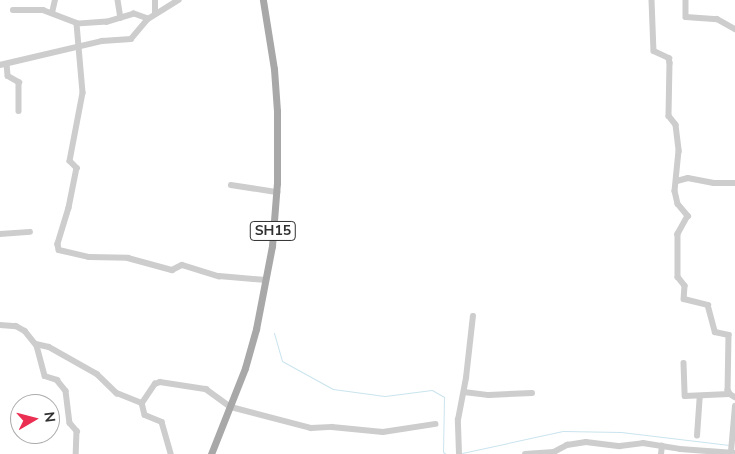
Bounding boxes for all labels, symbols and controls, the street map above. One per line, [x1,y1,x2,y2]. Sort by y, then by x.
road number: SH15 [249,220,297,242]
north arrow [10,394,60,444]
text: N [39,410,59,423]

